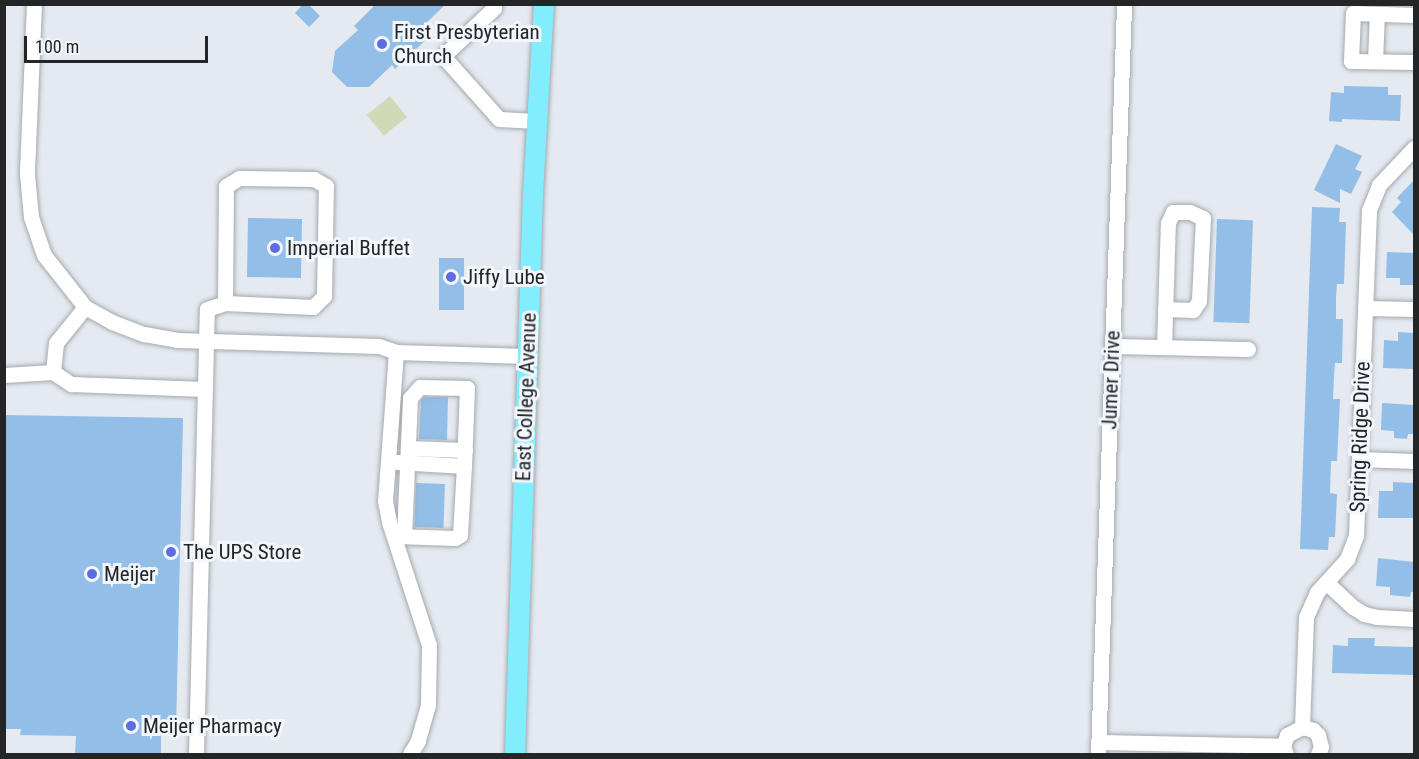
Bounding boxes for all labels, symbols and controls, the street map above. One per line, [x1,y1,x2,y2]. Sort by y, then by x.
place label: First Presbyterian Church [394,19,540,69]
scale bar [27,24,212,62]
text: 100 m [35,36,79,57]
marker: First Presbyterian Church [375,37,389,51]
place label: Imperial Buffet [287,235,410,261]
marker: Imperial Buffet [268,241,282,255]
place label: Jiffy Lube [463,264,545,290]
marker: Jiffy Lube [444,270,458,284]
street label: East College Avenue [510,312,542,482]
street label: Jumer Drive [1097,330,1125,430]
street label: Spring Ridge Drive [1345,361,1375,513]
place label: The UPS Store [183,539,301,565]
marker: The UPS Store [164,545,178,559]
place label: Meijer [104,561,155,587]
marker: Meijer [85,567,99,581]
place label: Meijer Pharmacy [143,713,282,739]
marker: Meijer Pharmacy [124,719,138,733]

